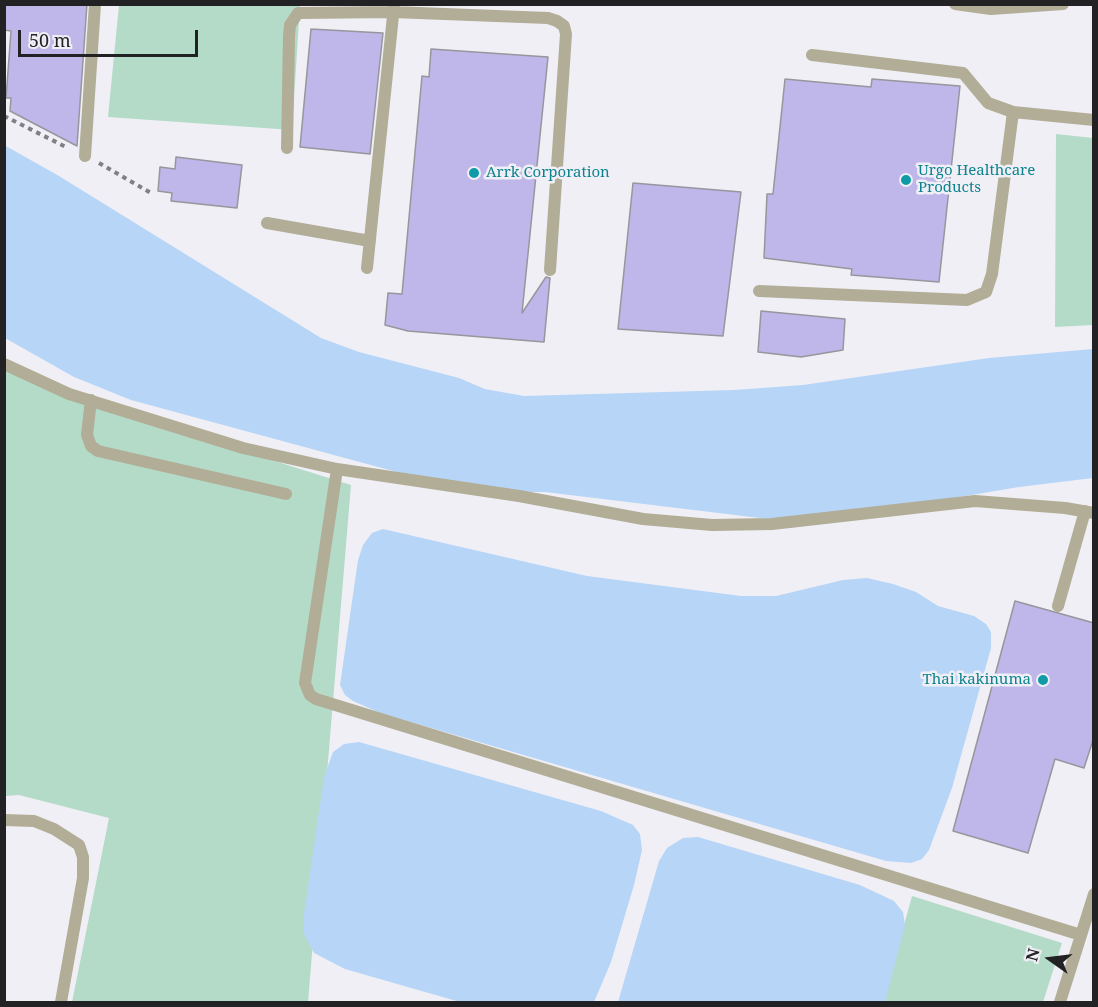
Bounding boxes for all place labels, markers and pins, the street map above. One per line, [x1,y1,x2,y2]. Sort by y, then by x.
place label: Urgo Healthcare Products [918,162,1035,197]
place label: Arrk Corporation [486,164,610,182]
marker: Arrk Corporation [467,166,481,180]
marker: Urgo Healthcare Products [899,173,913,187]
place label: Thai kakinuma [923,671,1031,689]
marker: Thai kakinuma [1036,673,1050,687]

